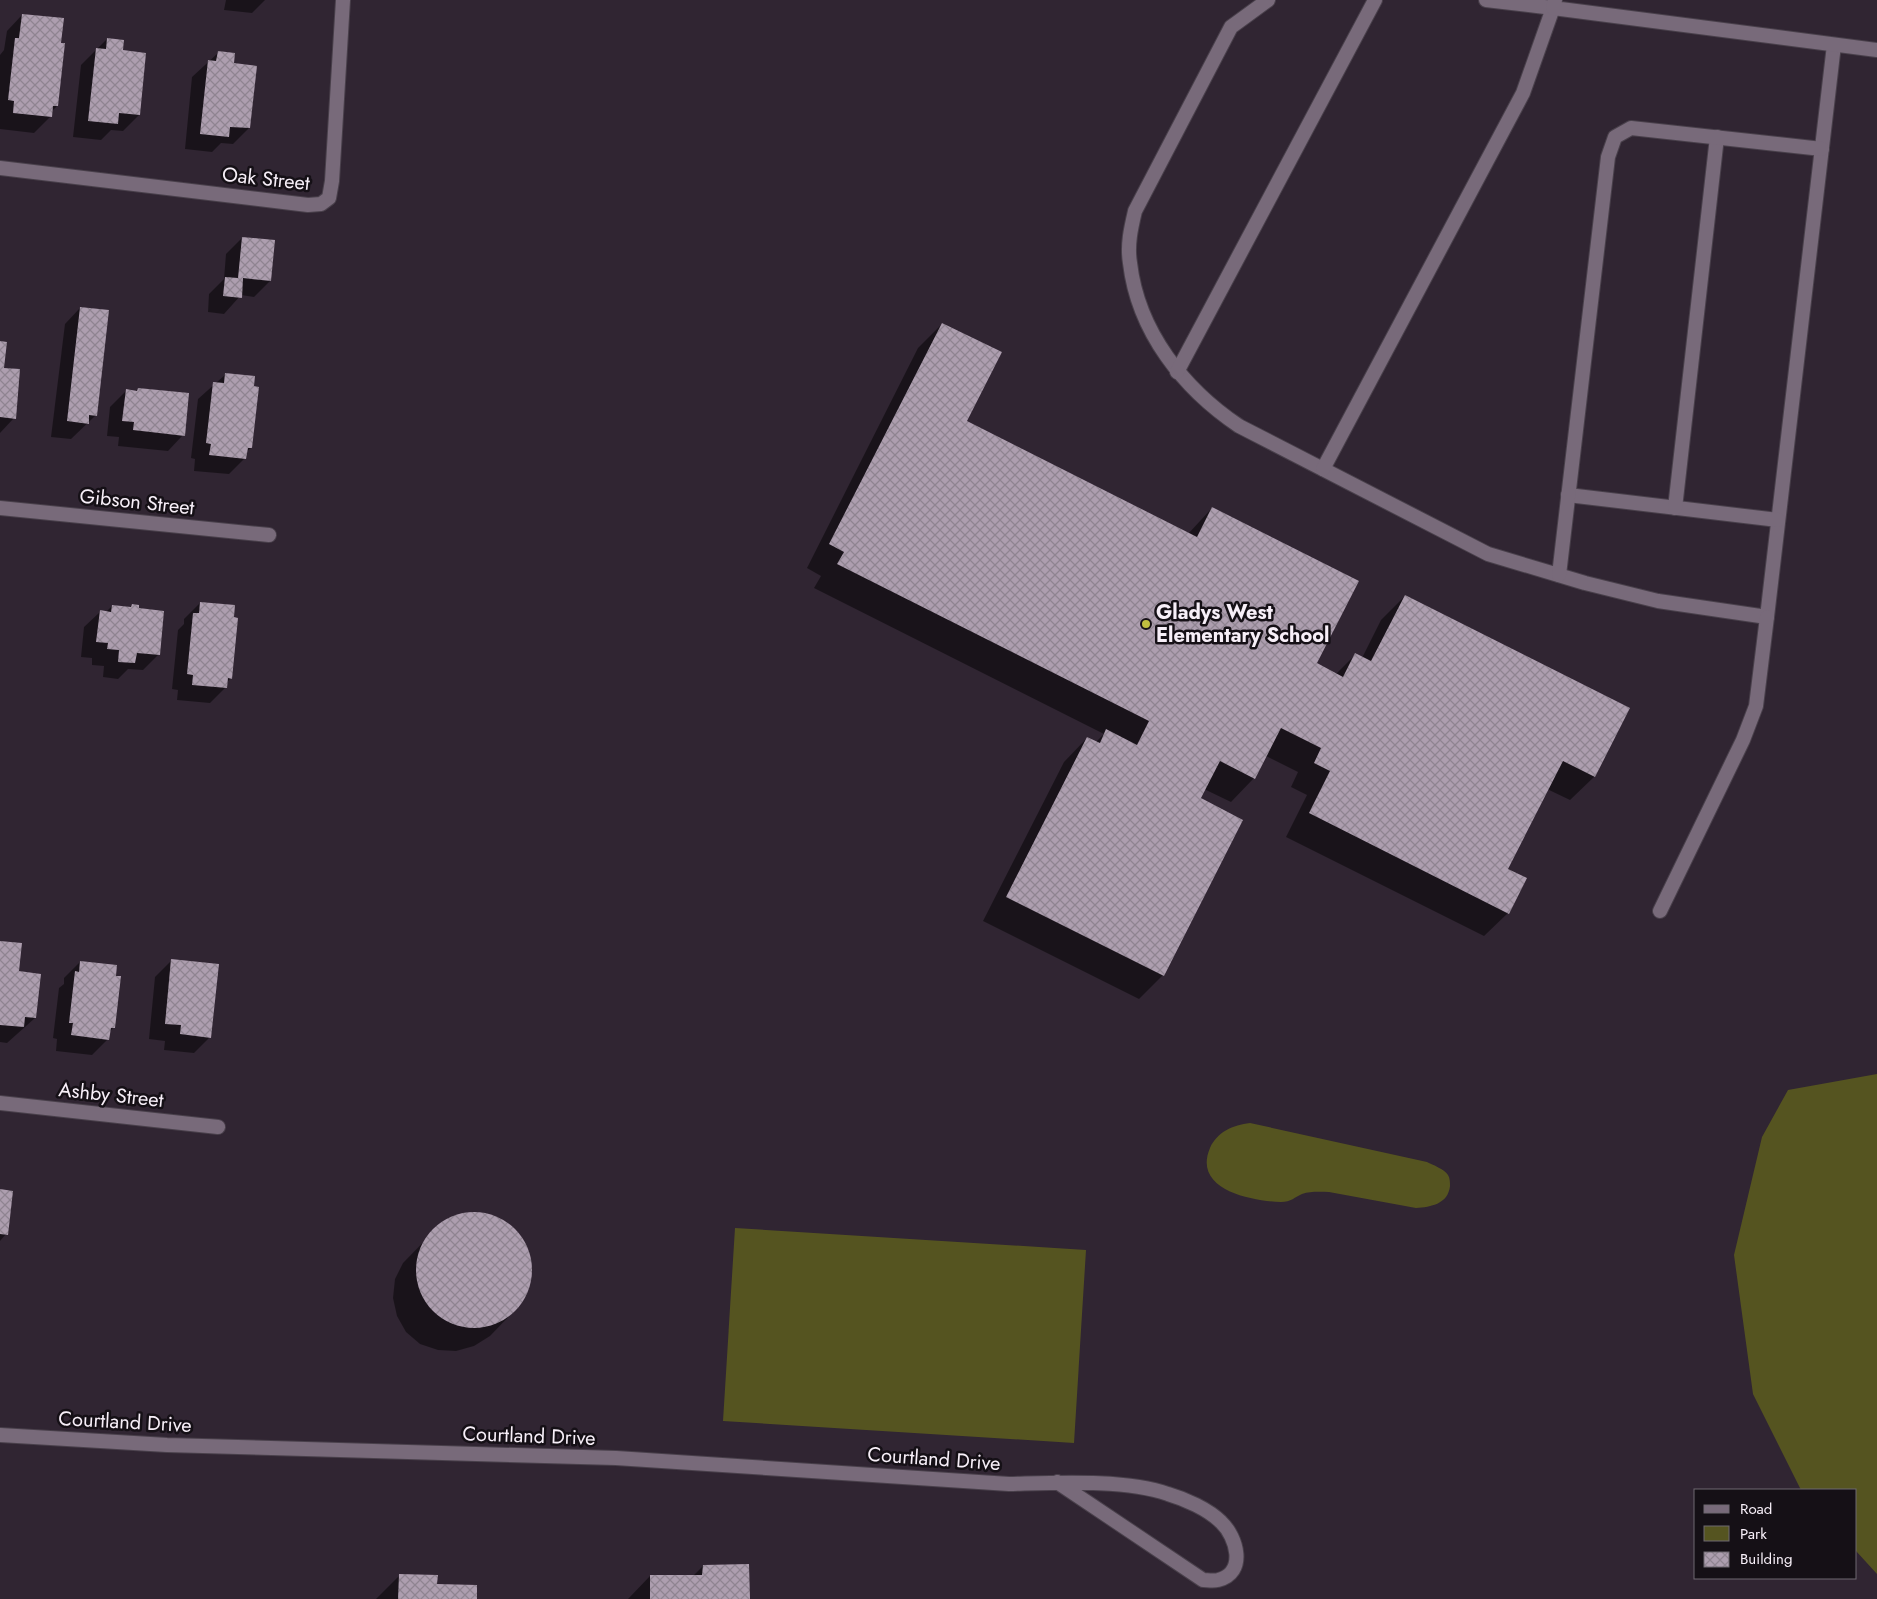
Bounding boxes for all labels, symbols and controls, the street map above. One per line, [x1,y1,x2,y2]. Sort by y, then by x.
street label: Oak Street [221,160,311,198]
street label: Gibson Street [78,482,196,522]
place label: Gladys West Elementary School [1156,598,1329,650]
marker: Gladys West Elementary School [1140,618,1152,630]
street label: Ashby Street [57,1075,165,1115]
street label: Courtland Drive [58,1404,192,1440]
street label: Courtland Drive [462,1419,596,1453]
street label: Courtland Drive [866,1440,1002,1478]
legend [1694,1489,1857,1579]
text: Road [1740,1498,1772,1520]
text: Park [1740,1523,1767,1545]
text: Building [1740,1548,1792,1570]

